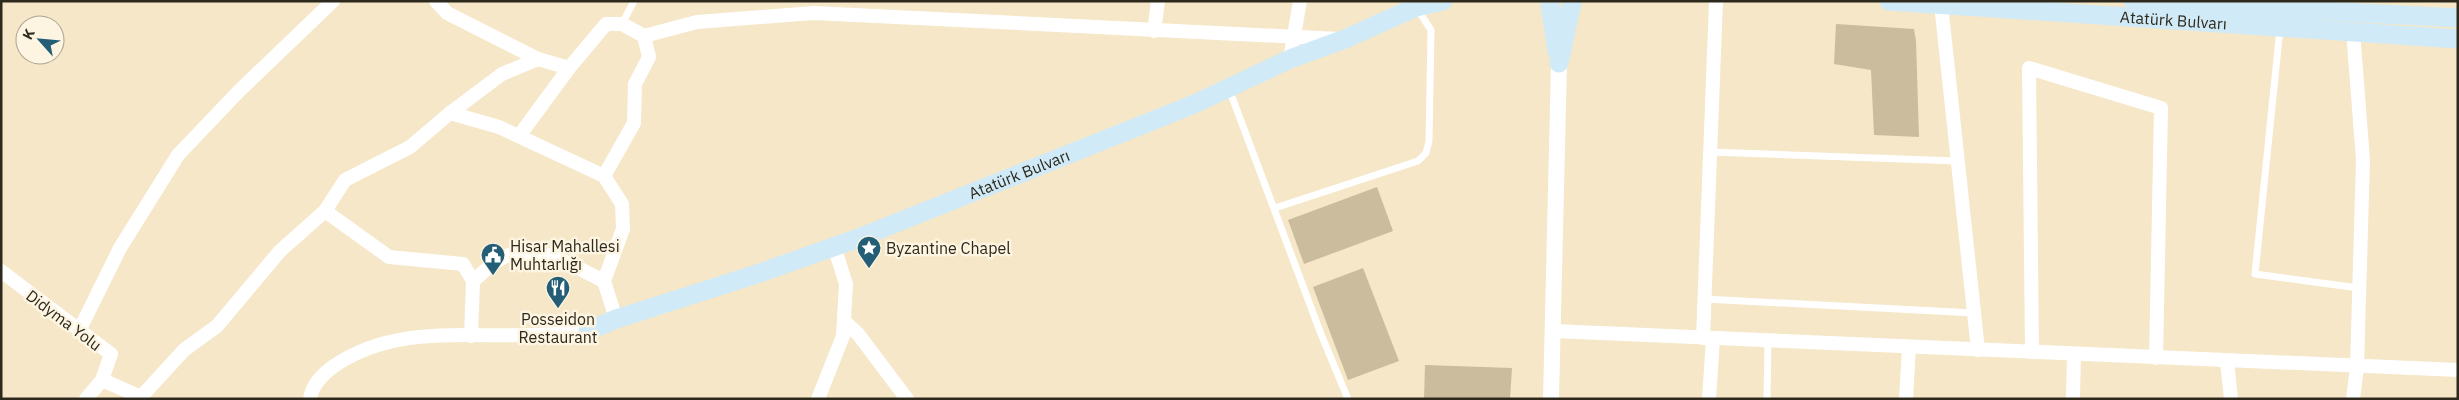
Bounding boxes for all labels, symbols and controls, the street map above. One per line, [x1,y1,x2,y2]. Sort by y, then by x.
street label: Atatürk Bulvarı [2119,6,2227,34]
north arrow [15,15,65,65]
text: K [18,25,39,43]
street label: Atatürk Bulvarı [966,145,1072,203]
place icon: Byzantine Chapel [856,235,882,269]
place label: Hisar Mahallesi Muhtarlığı [510,236,620,274]
place label: Byzantine Chapel [886,238,1011,258]
public building icon: Hisar Mahallesi Muhtarlığı [480,242,506,276]
restaurant icon: Posseidon Restaurant [545,275,571,309]
street label: Didyma Yolu [22,285,106,355]
place label: Posseidon Restaurant [519,309,597,347]

